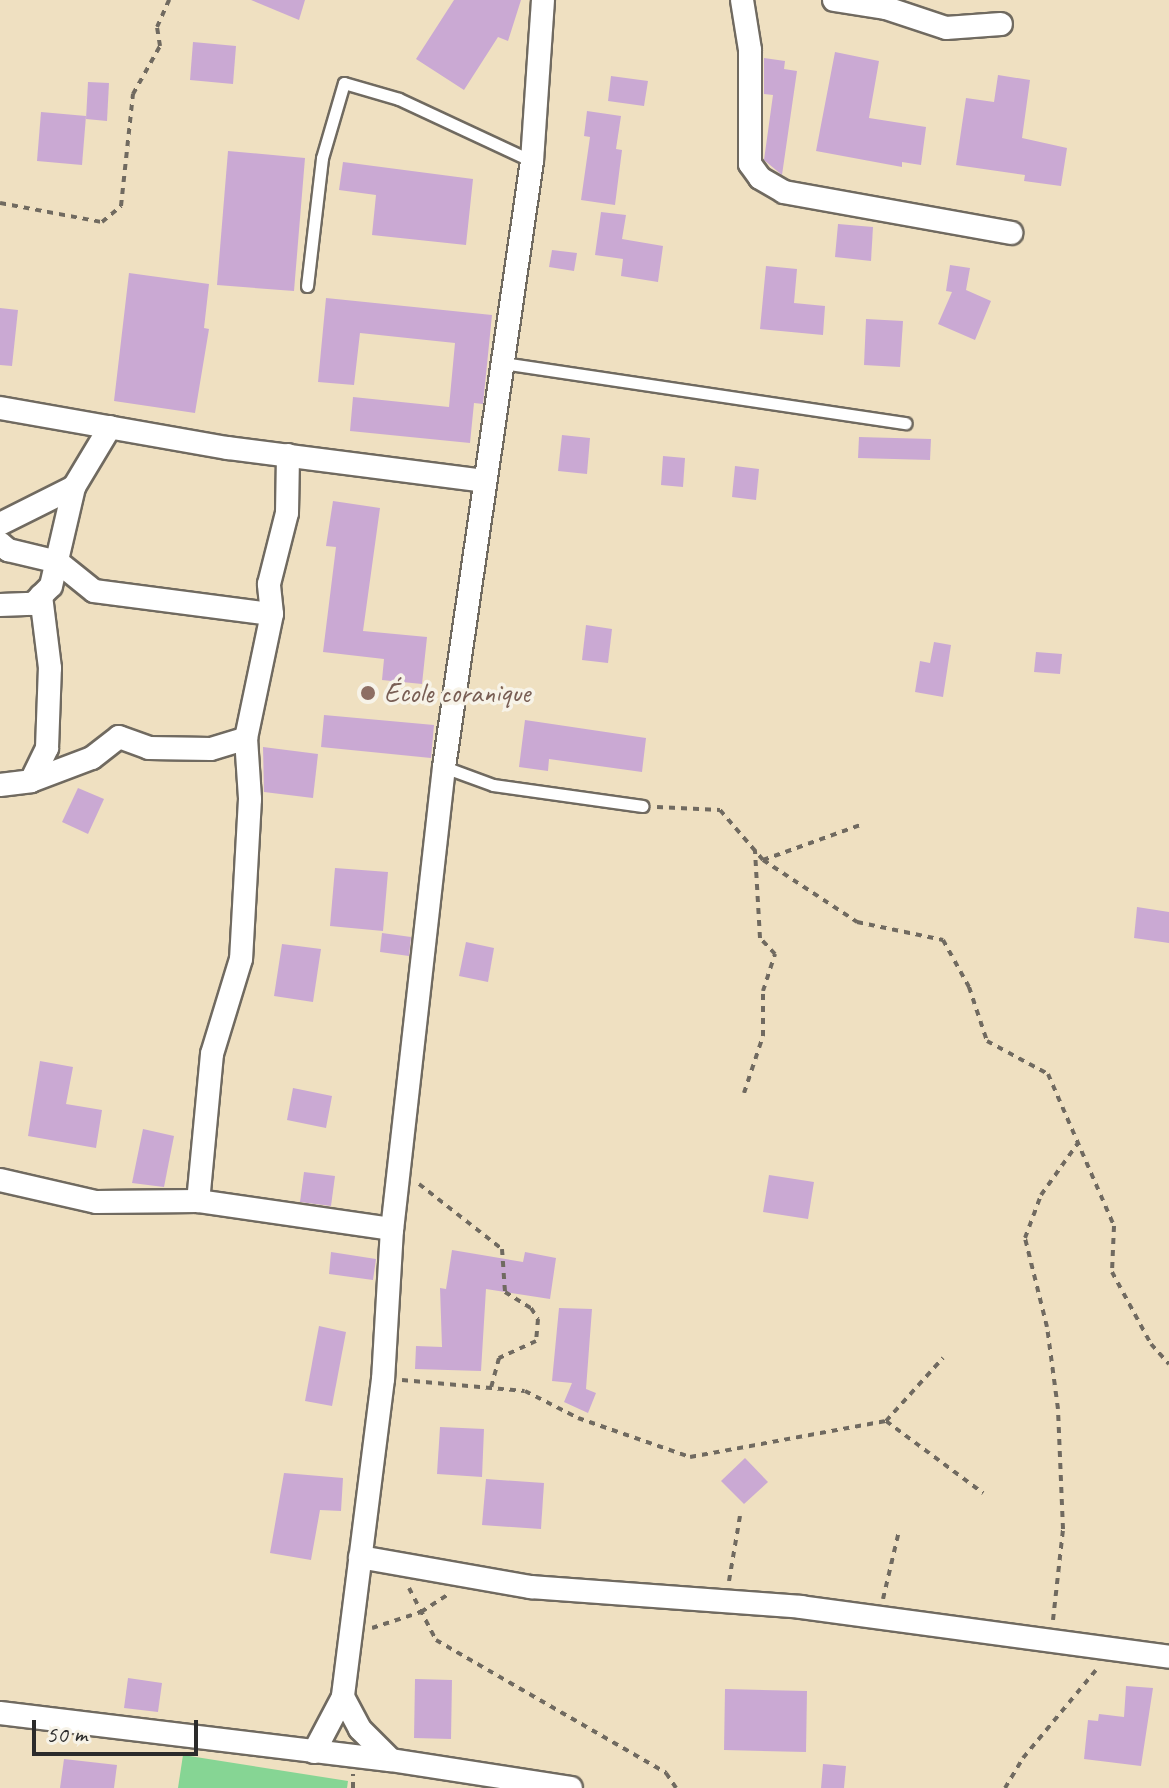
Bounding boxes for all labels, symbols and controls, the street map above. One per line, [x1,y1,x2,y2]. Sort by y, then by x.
place label: École coranique [384,676,528,710]
marker: École coranique [359,684,377,702]
scale bar [36,1704,202,1754]
text: 50 m [46,1719,87,1749]

